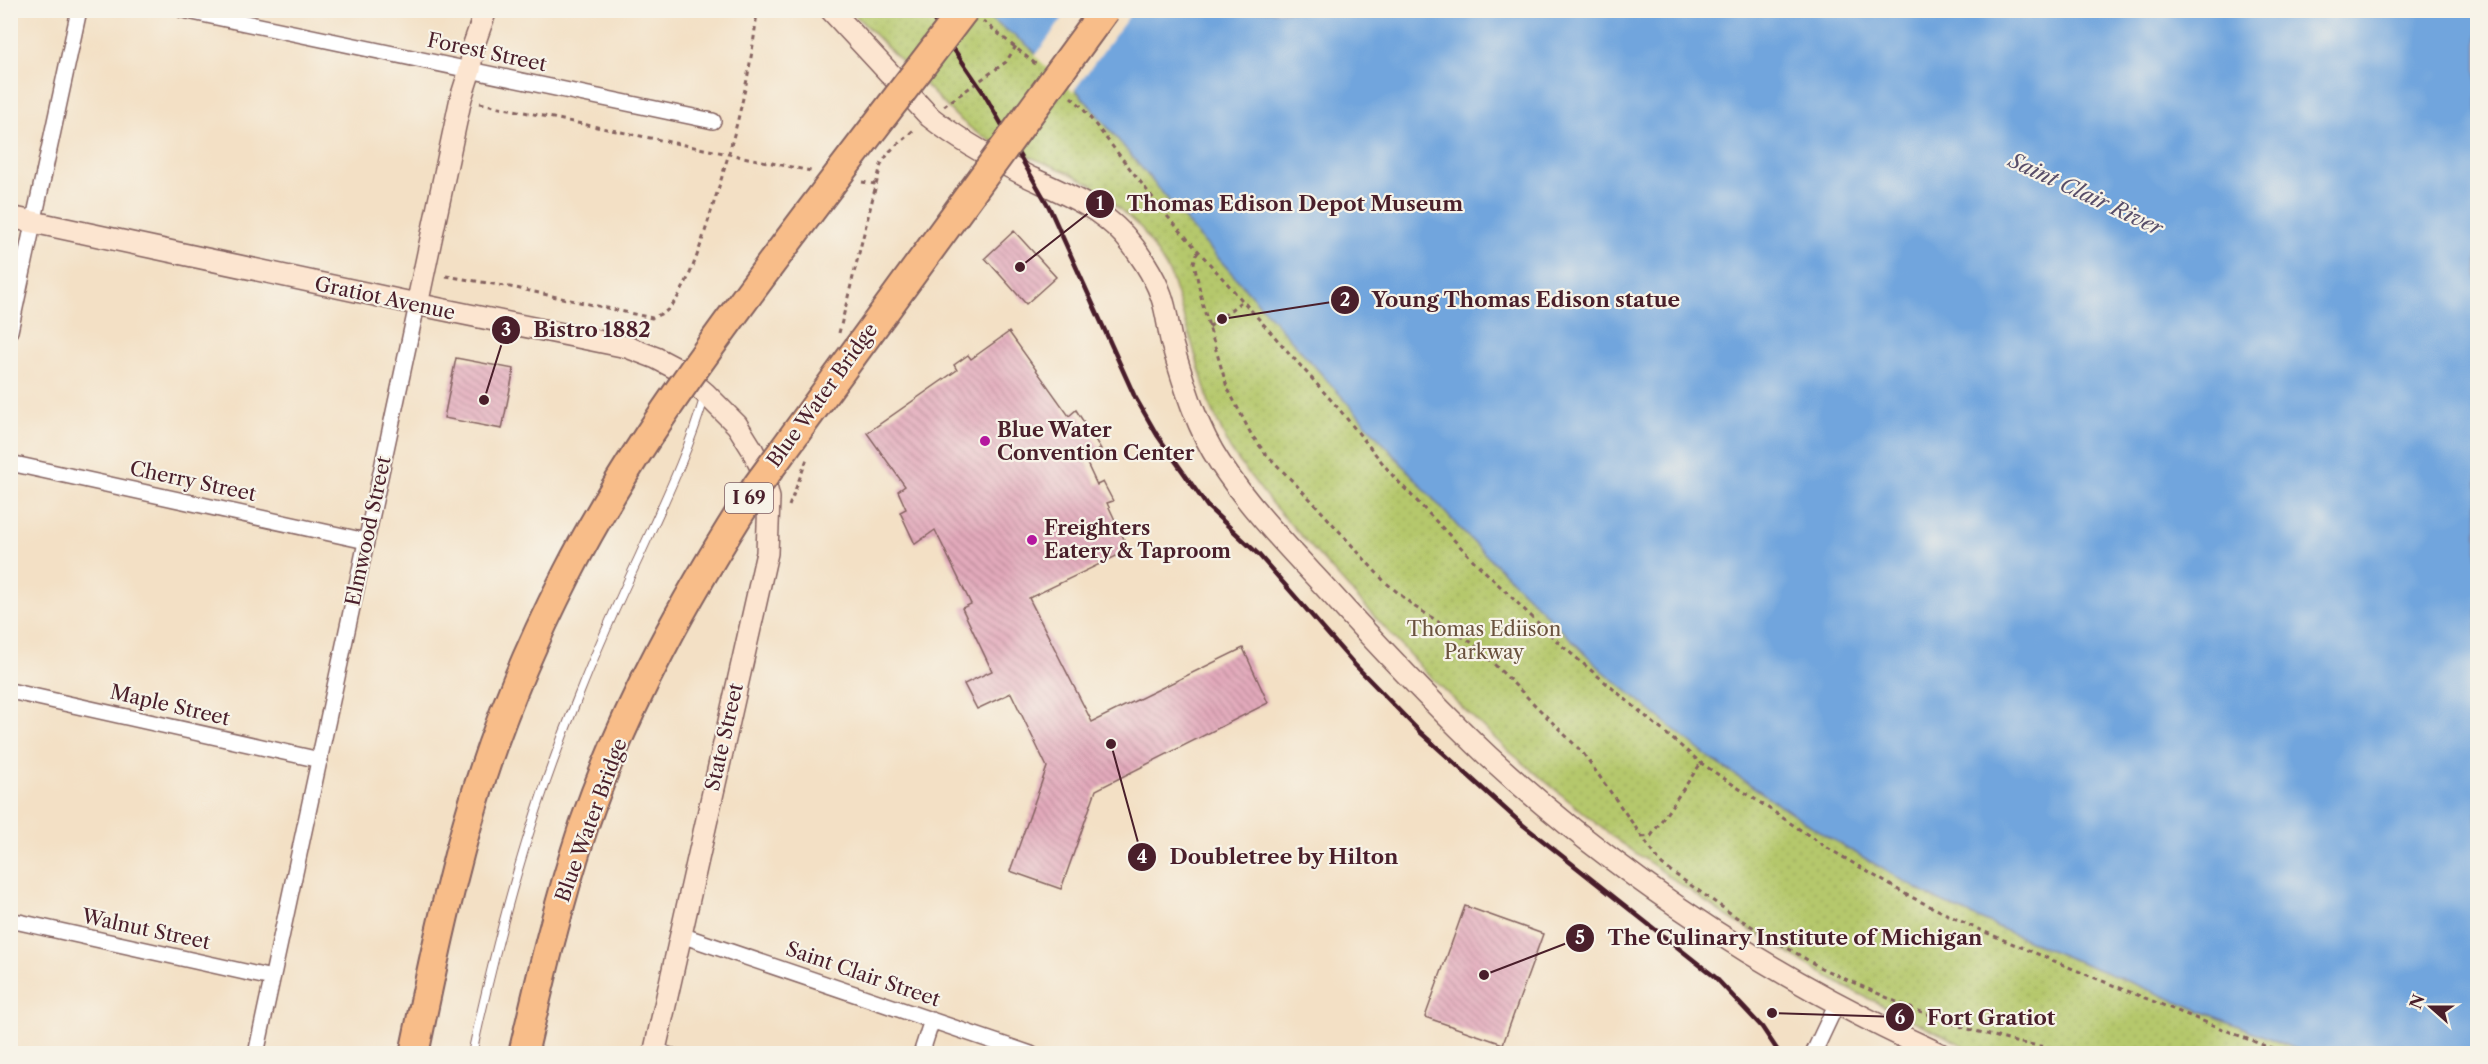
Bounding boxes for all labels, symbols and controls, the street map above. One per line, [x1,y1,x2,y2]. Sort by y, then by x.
street label: Forest Street [425,28,549,76]
water label: Saint Clair River [2003,147,2168,241]
callout: Thomas Edison Depot Museum [1085,184,1475,223]
text: Thomas Edison Depot Museum [1127,191,1463,216]
text: 1 [1096,193,1104,215]
street label: Gratiot Avenue [313,271,457,325]
callout: Young Thomas Edison statue [1330,281,1693,320]
text: Young Thomas Edison statue [1371,287,1680,312]
text: 2 [1340,289,1350,311]
callout: Bistro 1882 [491,311,663,350]
text: Bistro 1882 [533,317,651,342]
street label: Blue Water Bridge [762,318,882,472]
text: 3 [501,319,511,341]
place label: Blue Water Convention Center [997,418,1195,465]
marker: Blue Water Convention Center [978,434,992,448]
street label: Elmwood Street [340,454,396,608]
street label: Cherry Street [128,456,258,506]
road number: I 69 [725,483,773,513]
place label: Freighters Eatery & Taproom [1044,516,1231,563]
marker: Freighters Eatery & Taproom [1025,533,1039,547]
park label: Thomas Ediison Parkway [1407,617,1562,664]
street label: Maple Street [108,680,232,730]
street label: State Street [700,681,748,793]
street label: Blue Water Bridge [550,735,632,905]
callout: Doubletree by Hilton [1127,837,1410,876]
text: Doubletree by Hilton [1169,844,1399,869]
text: 4 [1137,846,1147,868]
street label: Walnut Street [79,903,212,954]
callout: The Culinary Institute of Michigan [1565,919,1995,958]
text: The Culinary Institute of Michigan [1608,925,1983,950]
text: 5 [1575,927,1585,949]
street label: Saint Clair Street [783,936,943,1012]
north arrow [2401,977,2461,1037]
text: N [2405,991,2429,1012]
callout: Fort Gratiot [1885,998,2067,1037]
text: Fort Gratiot [1927,1005,2056,1030]
text: 6 [1895,1007,1906,1029]

